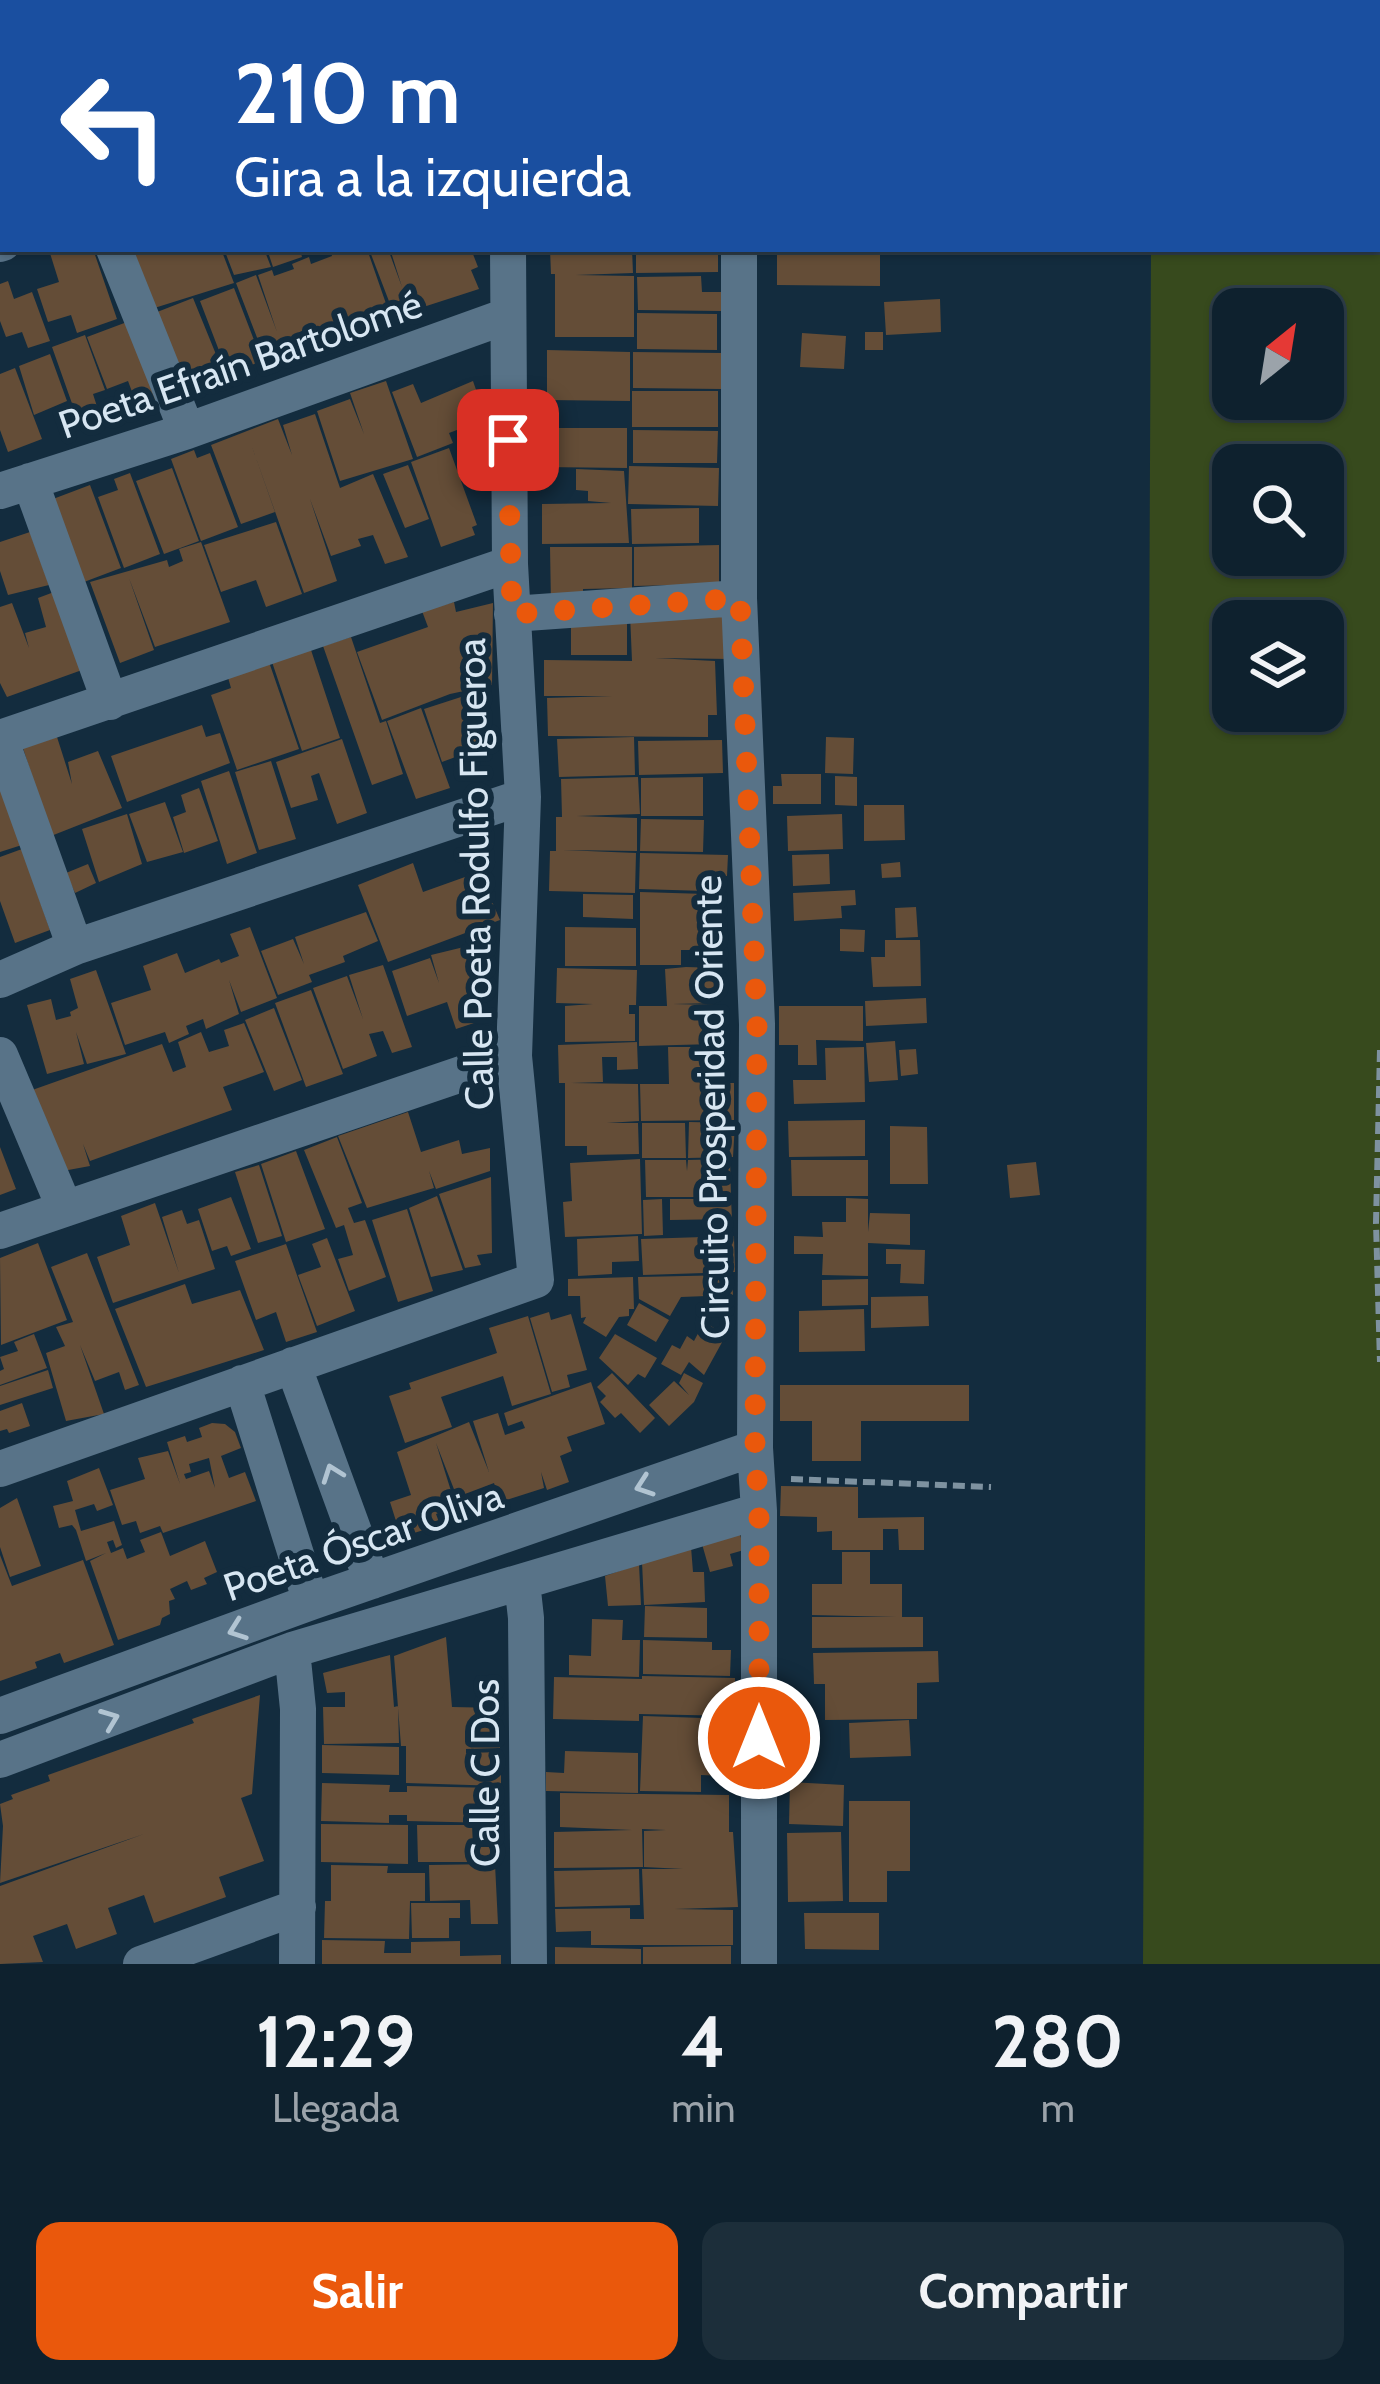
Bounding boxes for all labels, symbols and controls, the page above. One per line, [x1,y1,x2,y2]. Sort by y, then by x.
text: 210 m [234,42,461,144]
icon: left [36,48,192,204]
text: Gira a la izquierda [234,144,631,210]
street label: Poeta Efraín Bartolomé [52,279,428,449]
north arrow [1212,288,1344,420]
map controls [1212,288,1344,732]
pin [457,389,559,491]
icon: arrive [475,407,541,473]
button: search [1212,444,1344,576]
button: layers [1212,600,1344,732]
street label: Calle Poeta Rodulfo Figueroa [447,637,503,1110]
street label: Circuito Prosperidad Oriente [683,875,739,1339]
one-way arrow [322,1464,347,1485]
street label: Poeta Óscar Oliva [217,1471,509,1611]
one-way arrow [635,1472,656,1496]
one-way arrow [227,1615,248,1640]
position arrow [696,1675,822,1801]
street label: Calle C Dos [461,1679,509,1867]
one-way arrow [98,1708,119,1733]
text: 12:29 [256,1998,415,2085]
text: 4 [681,1998,726,2085]
text: 280 [992,1998,1124,2085]
text: Llegada [272,2084,399,2132]
text: min [671,2084,736,2132]
text: m [1041,2084,1075,2132]
button: Salir [36,2222,678,2360]
button: Compartir [702,2222,1344,2360]

